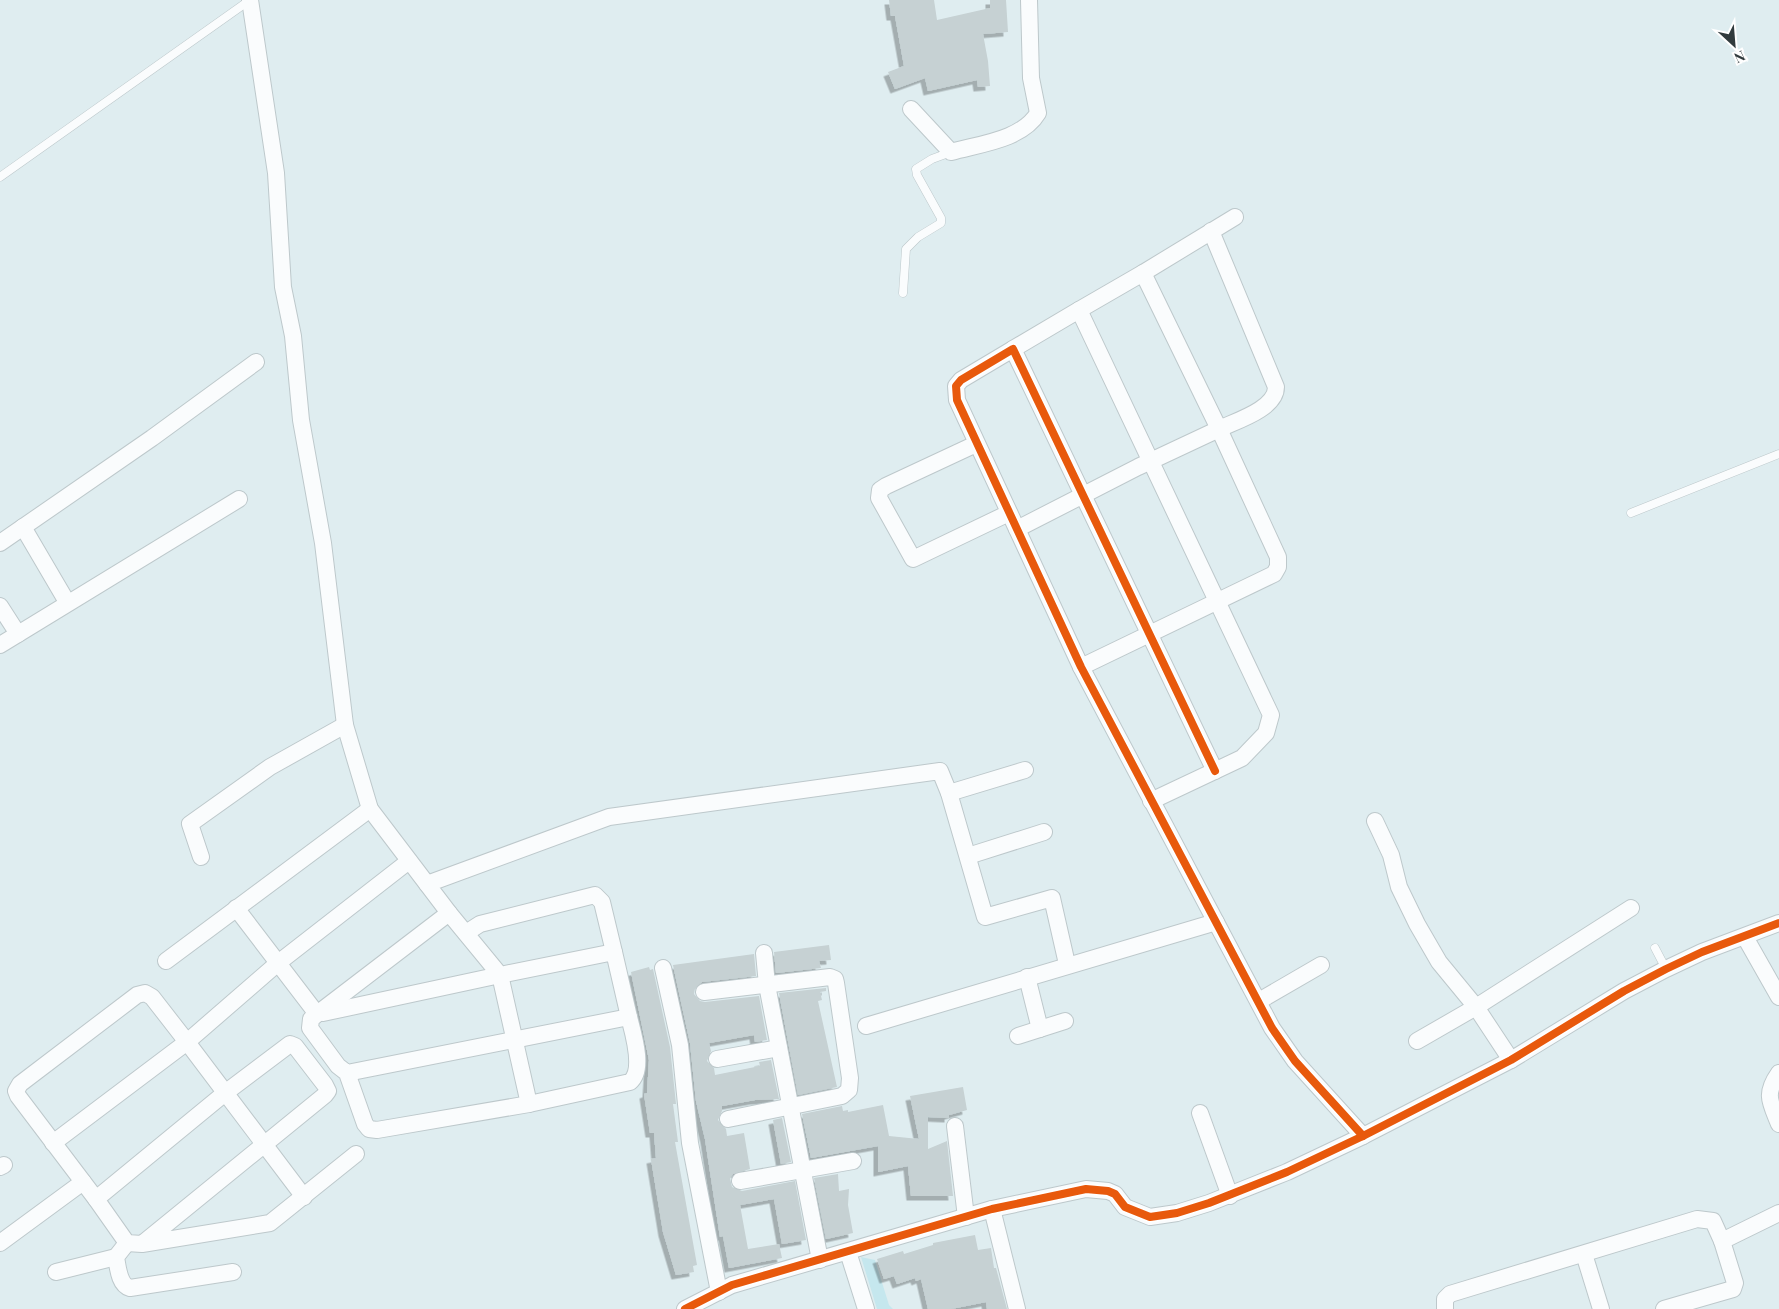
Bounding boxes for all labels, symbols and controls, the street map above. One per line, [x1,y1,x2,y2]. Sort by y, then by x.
north arrow [1709,20,1759,70]
text: N [1731,46,1749,68]

